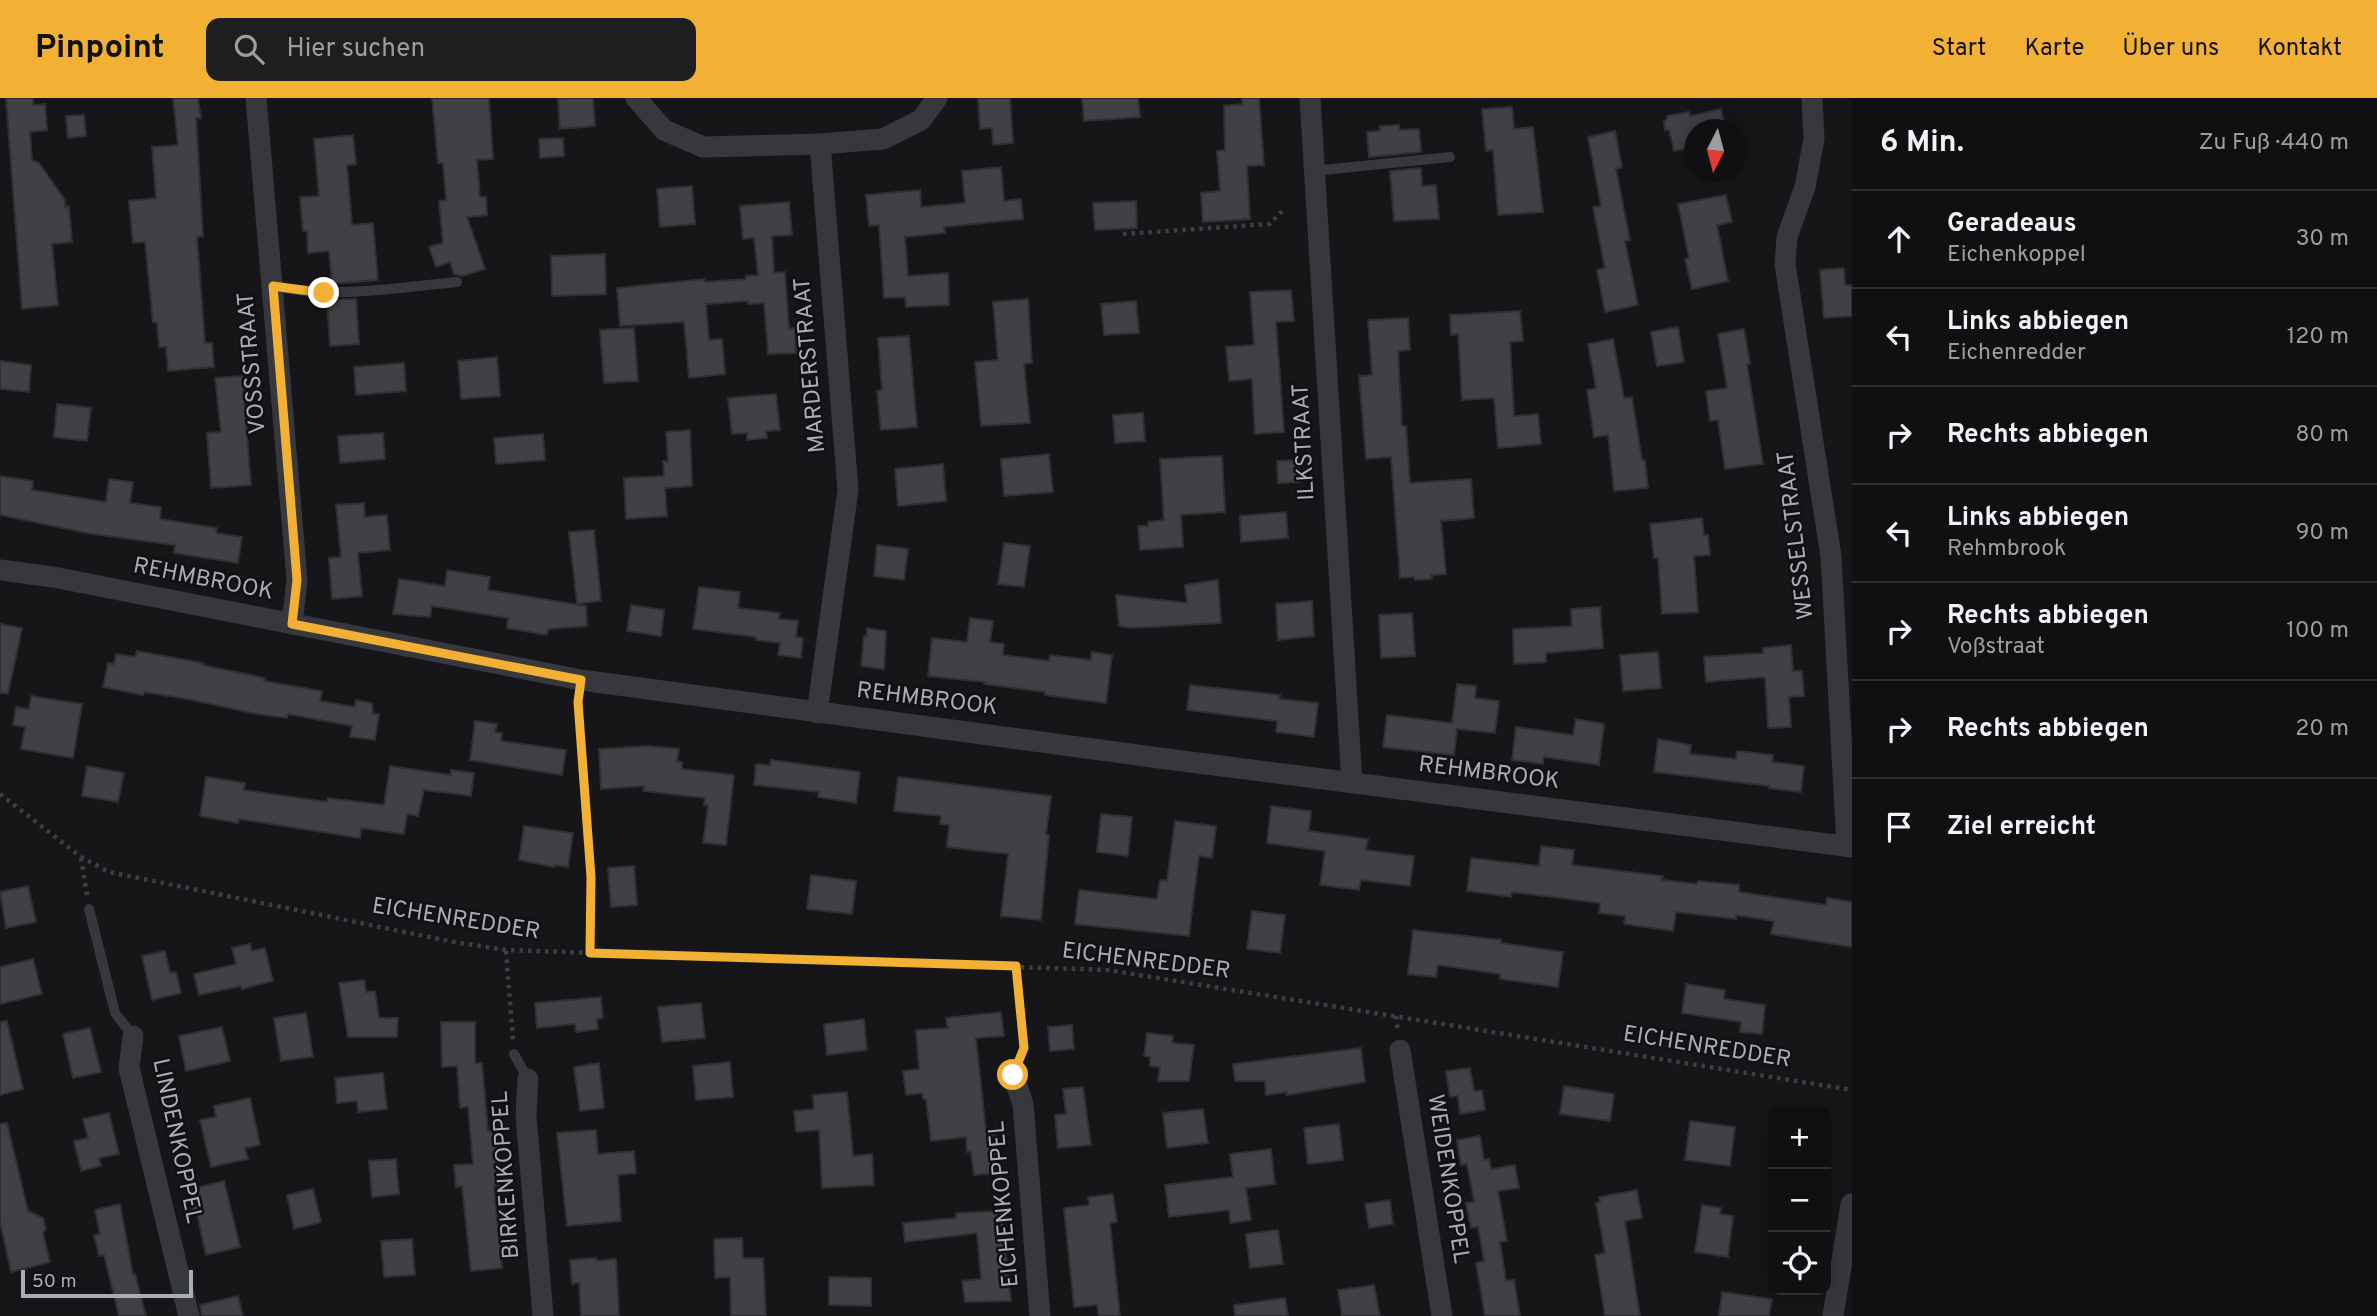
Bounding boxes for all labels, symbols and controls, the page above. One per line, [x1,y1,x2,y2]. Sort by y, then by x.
search box [206,18,696,81]
text: Pinpoint [35,28,164,70]
icon: search [230,30,268,68]
text: Hier suchen [286,33,425,66]
text: Start [1932,34,1986,64]
text: Karte [2024,34,2084,64]
text: Über uns [2122,34,2219,64]
text: Kontakt [2257,34,2342,64]
north arrow [1684,119,1747,182]
text: 6 Min. [1880,125,1964,162]
text: Zu Fuß · 440 m [2199,129,2349,158]
text: Geradeaus [1947,208,2076,241]
icon: ahead [1880,220,1918,258]
text: 30 m [2296,225,2349,254]
text: Eichenkoppel [1947,241,2086,270]
street label: MARDERSTRAAT [789,276,833,454]
route end [308,277,339,308]
street label: VOSSSTRAAT [232,291,274,435]
text: Links abbiegen [1947,306,2129,339]
icon: left [1880,318,1918,356]
text: 120 m [2287,323,2349,352]
text: Eichenredder [1947,339,2086,368]
street label: ILKSTRAAT [1287,383,1323,501]
icon: right [1880,416,1918,454]
text: Rechts abbiegen [1947,419,2149,452]
text: 80 m [2296,421,2349,450]
street label: WESSELSTRAAT [1772,449,1822,621]
text: Links abbiegen [1947,502,2129,535]
icon: left [1880,514,1918,552]
text: 90 m [2296,519,2349,548]
text: Rehmbrook [1947,535,2066,564]
street label: REHMBROOK [130,552,276,608]
text: Rechts abbiegen [1947,600,2149,633]
icon: right [1880,612,1918,650]
text: 100 m [2286,617,2349,646]
text: Voßstraat [1947,633,2045,662]
street label: REHMBROOK [855,677,999,723]
icon: right [1880,710,1918,748]
text: Rechts abbiegen [1947,713,2149,746]
text: 20 m [2295,715,2349,744]
street label: REHMBROOK [1417,751,1561,797]
icon: arrive [1880,808,1918,846]
text: Ziel erreicht [1947,811,2096,844]
street label: EICHENREDDER [370,892,542,948]
street label: EICHENREDDER [1060,937,1232,987]
street label: EICHENREDDER [1621,1020,1793,1076]
street label: LINDENKOPPEL [144,1056,208,1226]
route start [997,1059,1028,1090]
street label: BIRKENKOPPEL [487,1090,527,1260]
street label: WEIDENKOPPEL [1419,1092,1475,1266]
map controls [1768,1106,1831,1295]
button: + [1768,1106,1831,1169]
street label: EICHENKOPPEL [983,1119,1027,1288]
button: − [1768,1169,1831,1232]
button: locate [1768,1232,1831,1295]
scale bar [21,1267,192,1299]
text: 50 m [32,1270,77,1294]

